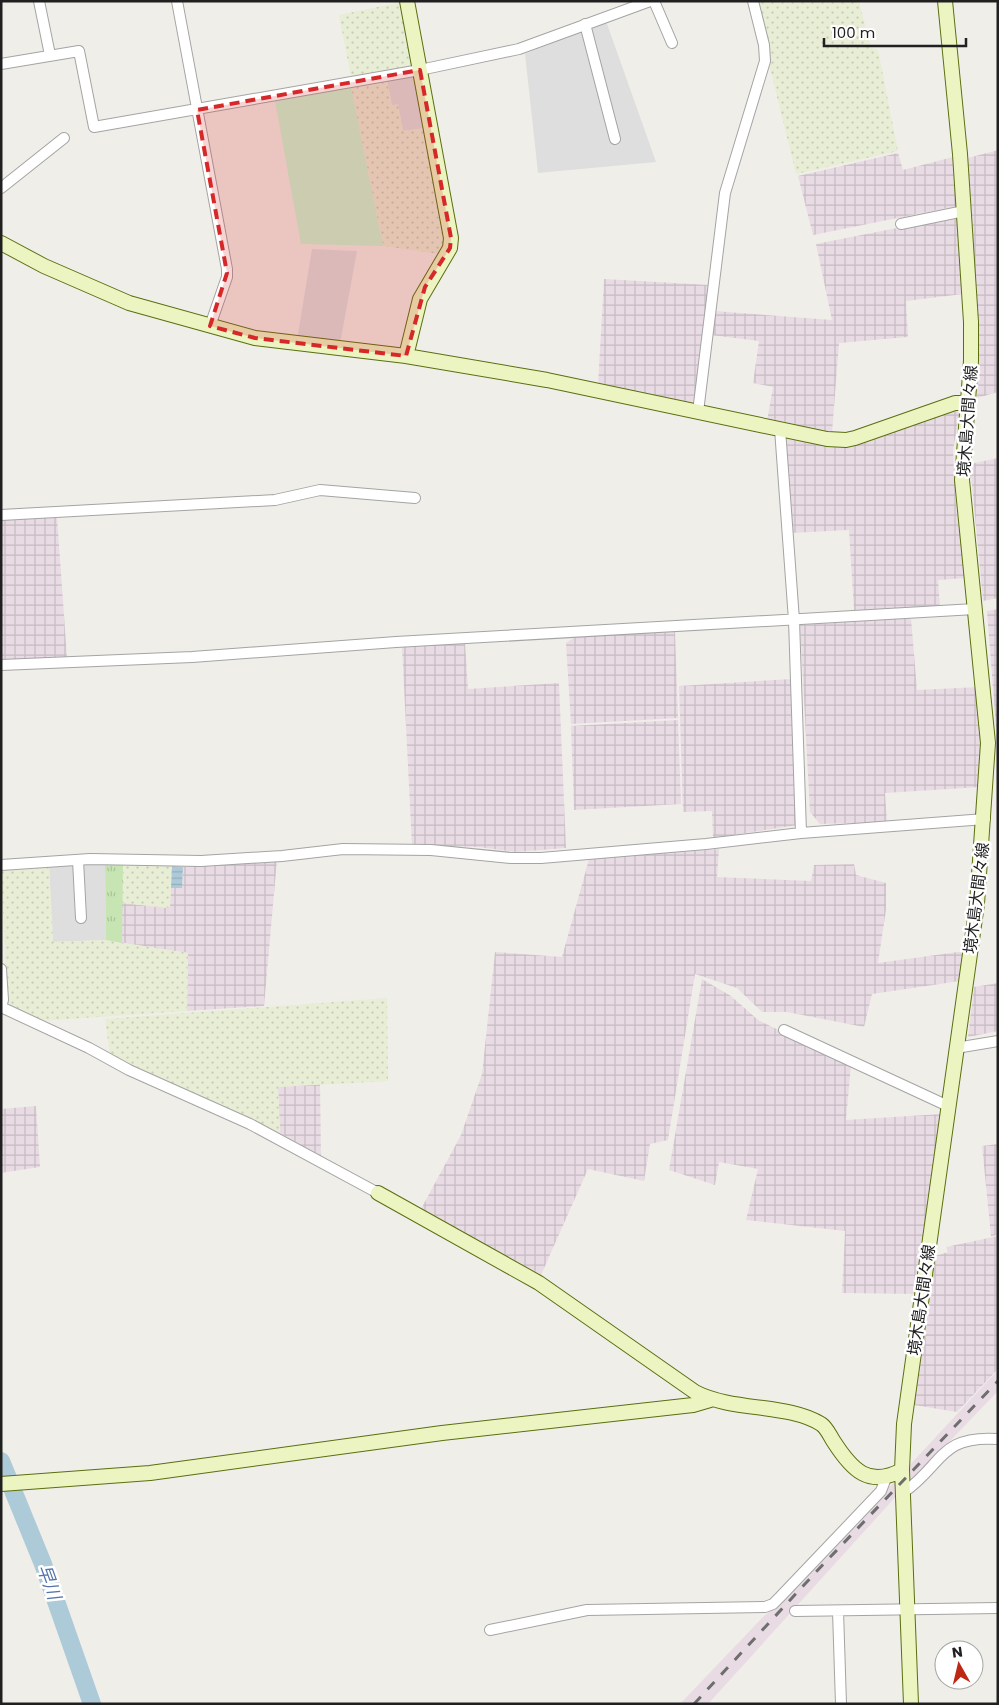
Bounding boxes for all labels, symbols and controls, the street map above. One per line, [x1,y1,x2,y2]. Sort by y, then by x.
scale bar [824,15,966,47]
text: 100 m [832,22,875,43]
street label: 境木島大間々線 [952,364,983,478]
street label: 境木島大間々線 [958,841,995,955]
street label: 境木島大間々線 [902,1243,941,1357]
water label: 早川 [32,1561,68,1605]
north arrow [934,1640,984,1690]
text: N [951,1641,964,1663]

